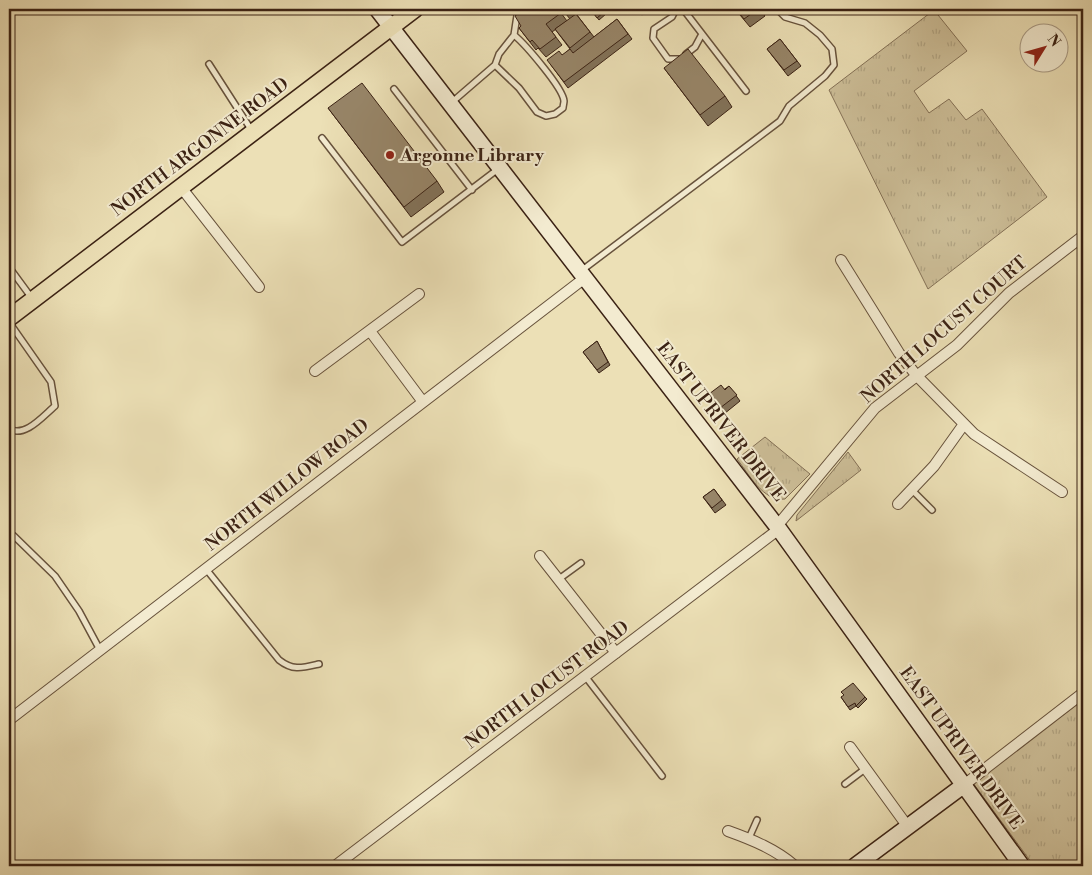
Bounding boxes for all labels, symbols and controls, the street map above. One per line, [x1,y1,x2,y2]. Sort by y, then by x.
north arrow [1020,22,1070,72]
text: N [1043,31,1064,51]
street label: NORTH ARGONNE ROAD [106,73,294,221]
place label: Argonne Library [399,144,545,167]
marker: Argonne Library [384,149,396,161]
street label: NORTH LOCUST COURT [856,251,1032,409]
street label: EAST UPRIVER DRIVE [652,338,790,506]
street label: NORTH WILLOW ROAD [200,414,374,556]
street label: NORTH LOCUST ROAD [460,616,634,754]
street label: EAST UPRIVER DRIVE [894,662,1028,834]

